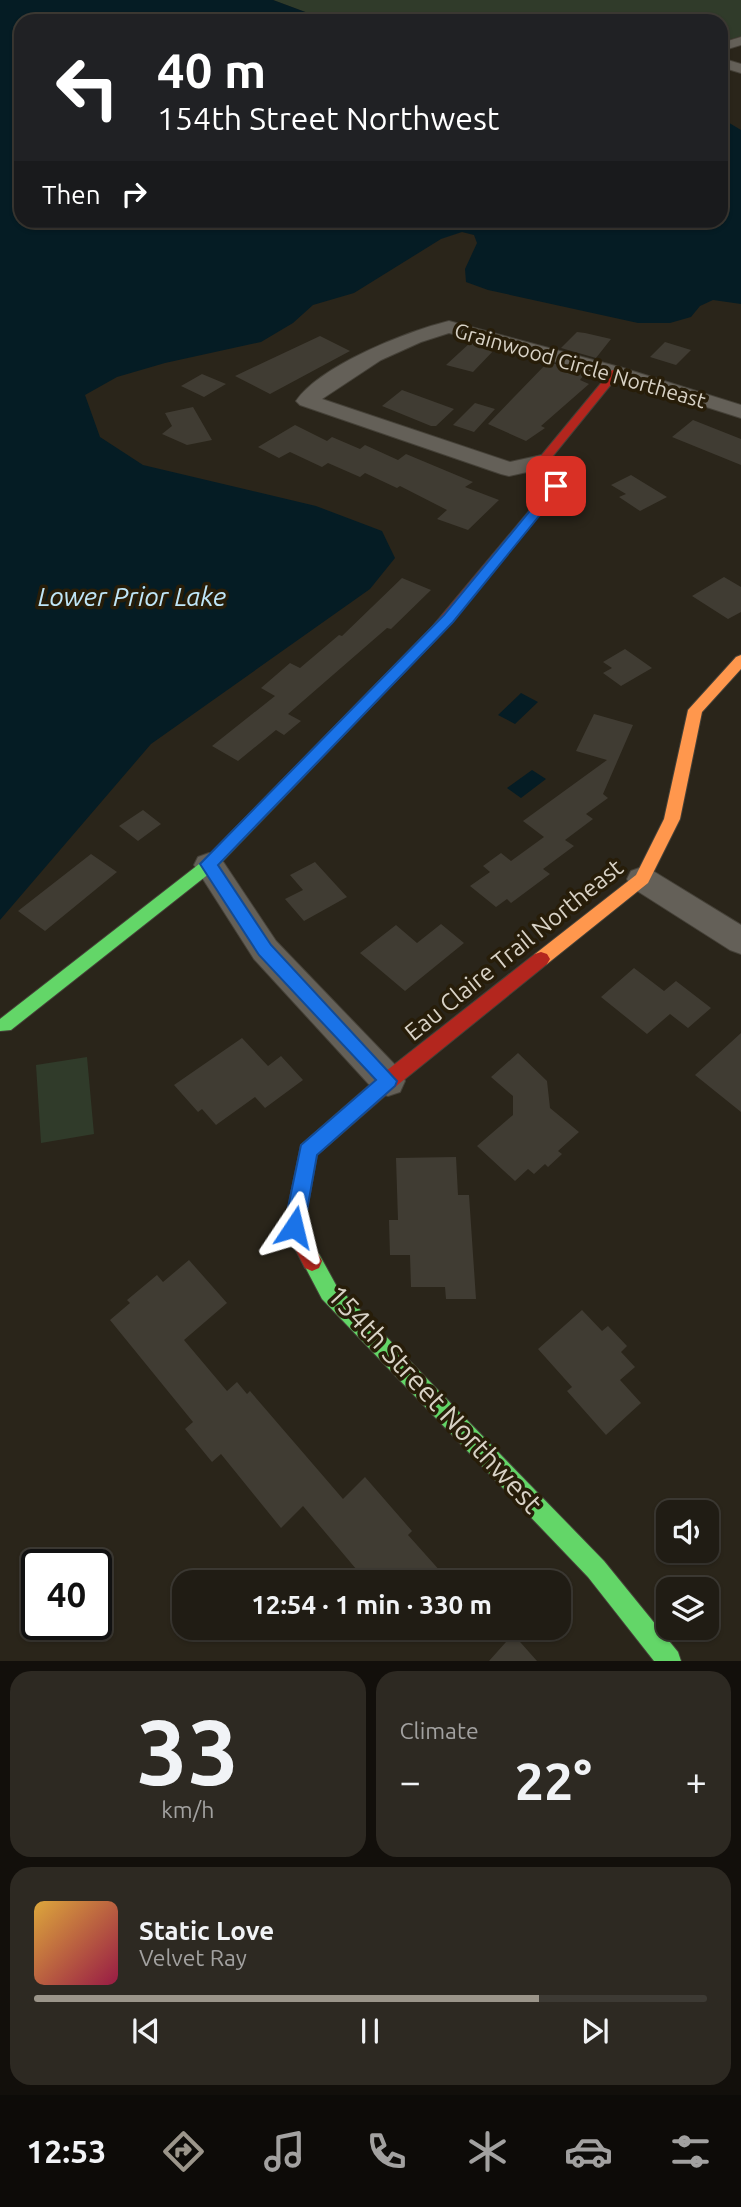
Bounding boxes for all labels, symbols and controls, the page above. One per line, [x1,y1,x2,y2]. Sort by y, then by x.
icon: left [42,42,133,133]
text: 40 m [157,42,266,97]
text: 154th Street Northwest [157,100,499,136]
icon: right [115,175,153,213]
text: Then [42,180,101,209]
street label: Grainwood Circle Northeast [452,318,709,412]
pin [526,456,586,516]
icon: arrive [537,467,575,505]
water label: Lower Prior Lake [38,582,226,611]
street label: Eau Claire Trail Northeast [399,853,628,1046]
position arrow [257,1190,331,1264]
street label: 154th Street Northwest [322,1279,549,1519]
map controls [656,1500,719,1640]
button: sound [656,1500,719,1563]
speed limit sign: 40 [21,1549,112,1640]
button: layers [656,1577,719,1640]
text: 12:54 · 1 min · 330 m [251,1590,492,1619]
text: 33 [136,1700,239,1802]
text: Climate [400,1718,479,1743]
text: 22° [515,1752,592,1810]
text: − [400,1760,421,1802]
text: + [686,1760,707,1802]
text: km/h [161,1797,214,1822]
text: Static Love [139,1916,274,1945]
text: Velvet Ray [139,1945,247,1970]
icon: previous [127,2012,165,2050]
icon: pause [351,2012,389,2050]
icon: next [576,2012,614,2050]
icon: directions [159,2127,208,2176]
icon: music [260,2127,309,2176]
icon: phone [362,2127,411,2176]
icon: climate [463,2127,512,2176]
icon: car [564,2127,613,2176]
icon: filters [666,2127,715,2176]
text: 12:53 [26,2133,106,2169]

